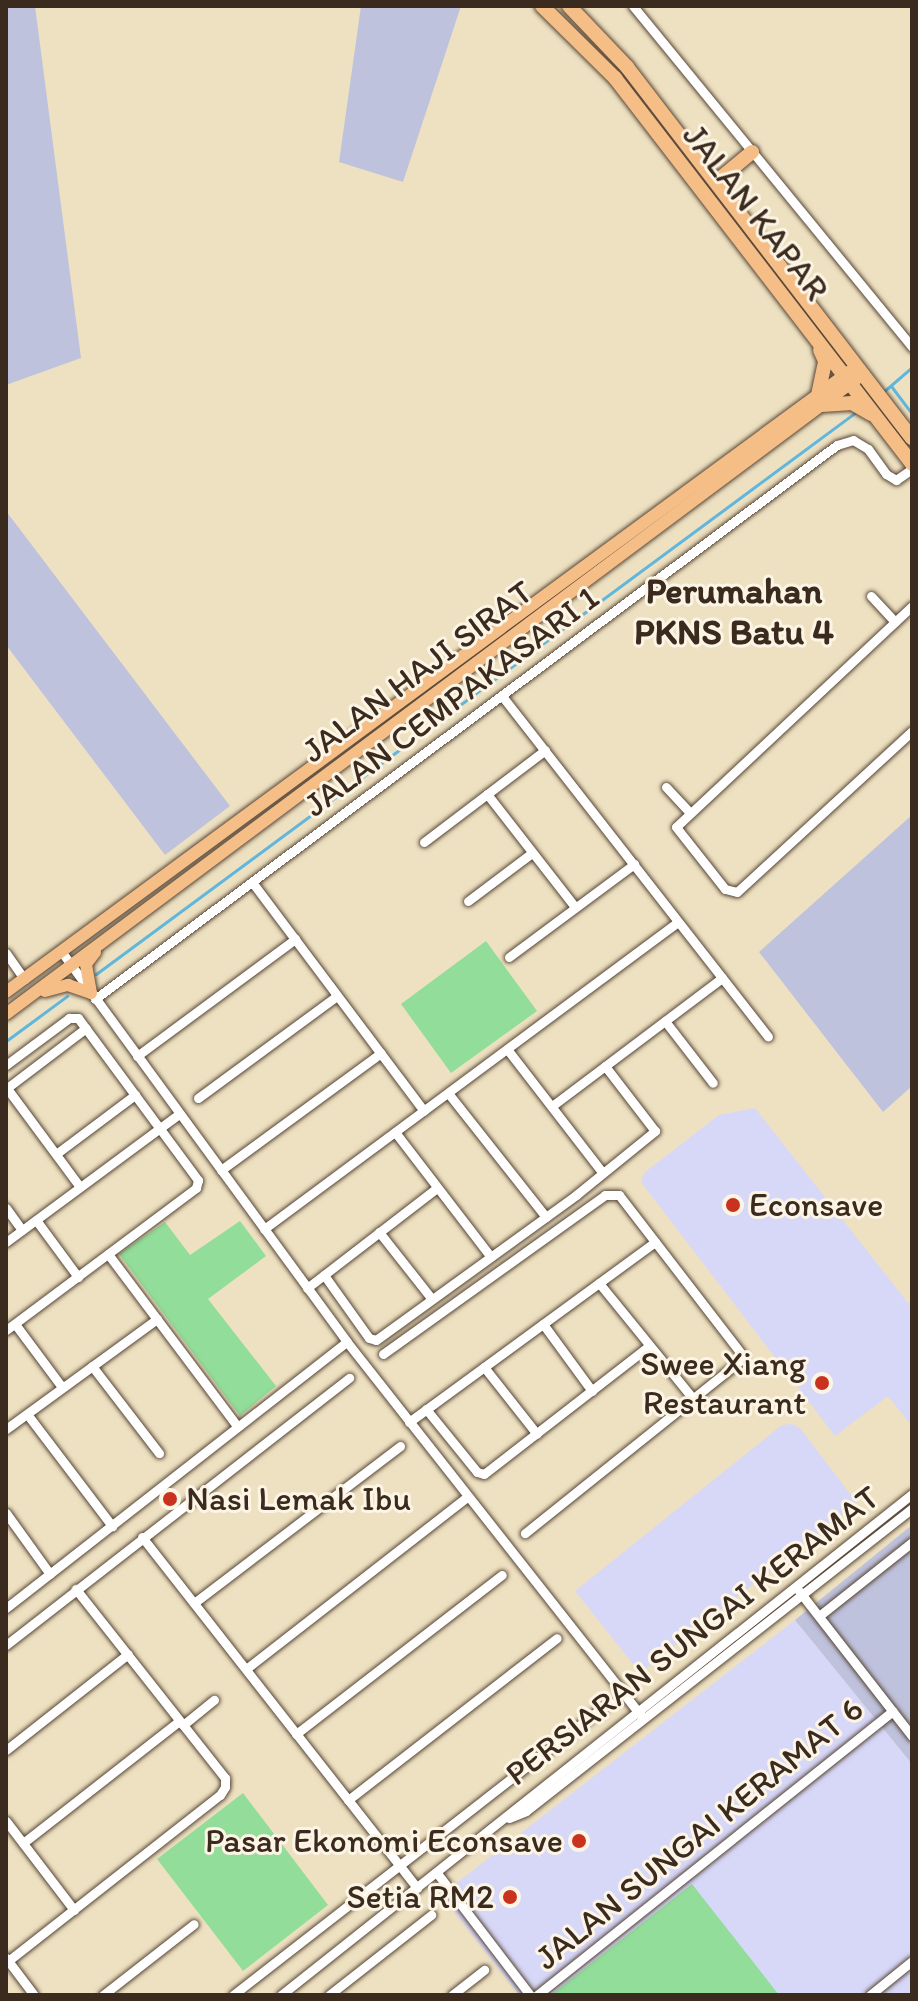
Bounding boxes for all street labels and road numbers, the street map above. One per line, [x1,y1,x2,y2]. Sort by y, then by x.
street label: JALAN KAPAR [674,116,838,308]
street label: JALAN HAJI SIRAT [294,571,540,771]
street label: JALAN CEMPAKASARI 1 [297,578,605,824]
street label: PERSIARAN SUNGAI KERAMAT [497,1476,887,1794]
street label: JALAN SUNGAI KERAMAT 6 [525,1687,873,1979]

